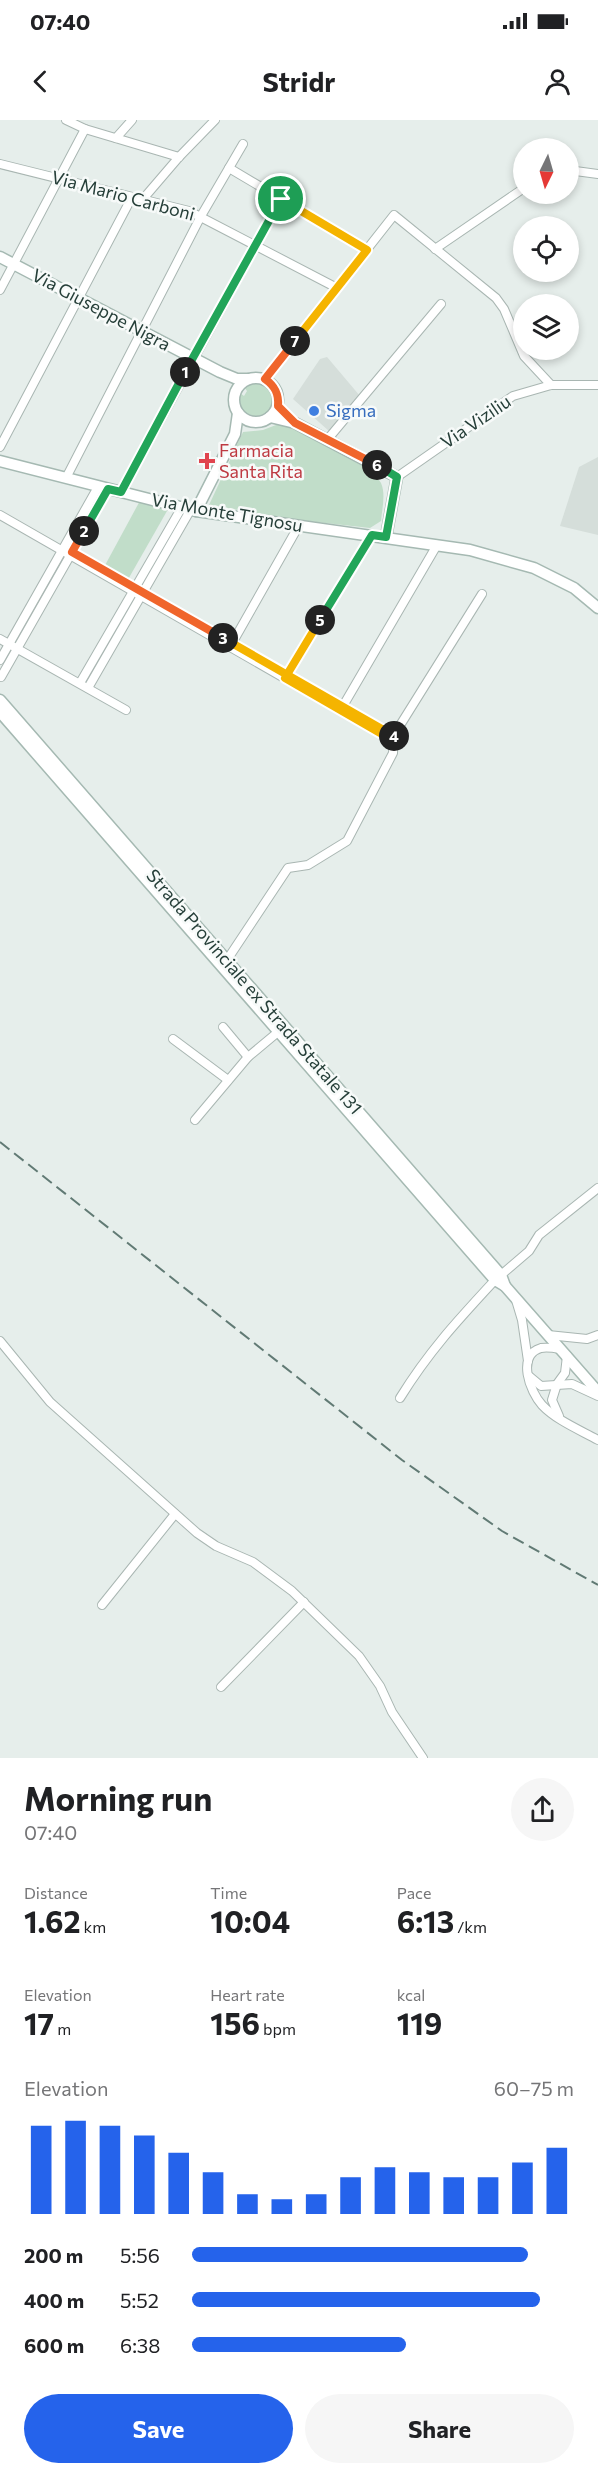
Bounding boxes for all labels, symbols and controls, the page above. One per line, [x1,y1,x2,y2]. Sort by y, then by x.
text: 07:40 [30,8,90,35]
icon: back [24,65,57,98]
text: Stridr [263,65,335,98]
icon: person [541,65,574,98]
north arrow [513,138,579,204]
map controls [513,138,579,360]
street label: Via Mario Carboni [49,165,197,225]
pin [255,173,306,224]
icon: arrive [264,182,297,215]
button: locate [513,216,579,282]
street label: Via Giuseppe Nigra [28,263,175,355]
button: layers [513,294,579,360]
pin: 7 [280,326,310,356]
text: 7 [291,331,299,350]
pin: 1 [170,357,200,387]
text: 1 [181,362,189,381]
street label: Via Viziliu [436,390,515,453]
place label: Sigma [326,399,376,421]
marker: Sigma [307,404,321,418]
place label: Farmacia Santa Rita [219,439,303,482]
pin: 6 [362,450,392,480]
marker: Farmacia Santa Rita [200,454,214,468]
text: 6 [372,455,382,474]
street label: Via Monte Tignosu [150,488,305,536]
pin: 2 [69,516,99,546]
text: 2 [79,521,89,540]
pin: 5 [305,605,335,635]
text: 5 [315,610,325,629]
pin: 3 [208,623,238,653]
text: 3 [218,628,228,647]
pin: 4 [379,721,409,751]
text: 4 [389,726,399,745]
street label: Strada Provinciale ex Strada Statale 131 [142,864,367,1118]
text: Morning run [24,1777,212,1818]
button: share [511,1778,574,1841]
text: 07:40 [24,1820,77,1844]
text: Distance [24,1883,88,1902]
text: Time [210,1883,247,1902]
text: Pace [397,1883,431,1902]
text: 1.62 [24,1902,81,1939]
text: 10:04 [210,1902,290,1939]
text: 6:13 [397,1902,454,1939]
text: km [81,1917,106,1936]
text: /km [454,1917,487,1936]
text: Elevation [24,1985,92,2004]
text: Heart rate [210,1985,285,2004]
text: kcal [397,1985,425,2004]
text: 17 [24,2004,54,2041]
text: 156 [210,2004,260,2041]
text: 119 [397,2004,442,2041]
text: m [54,2019,71,2038]
text: bpm [260,2019,296,2038]
text: Elevation [24,2076,109,2100]
text: 60–75 m [494,2076,574,2100]
text: 200 m [24,2243,83,2267]
text: 5:56 [120,2243,160,2267]
text: 400 m [24,2288,84,2312]
text: 5:52 [120,2288,159,2312]
text: 600 m [24,2333,84,2357]
text: 6:38 [120,2333,160,2357]
button: Save [24,2394,293,2463]
button: Share [305,2394,574,2463]

